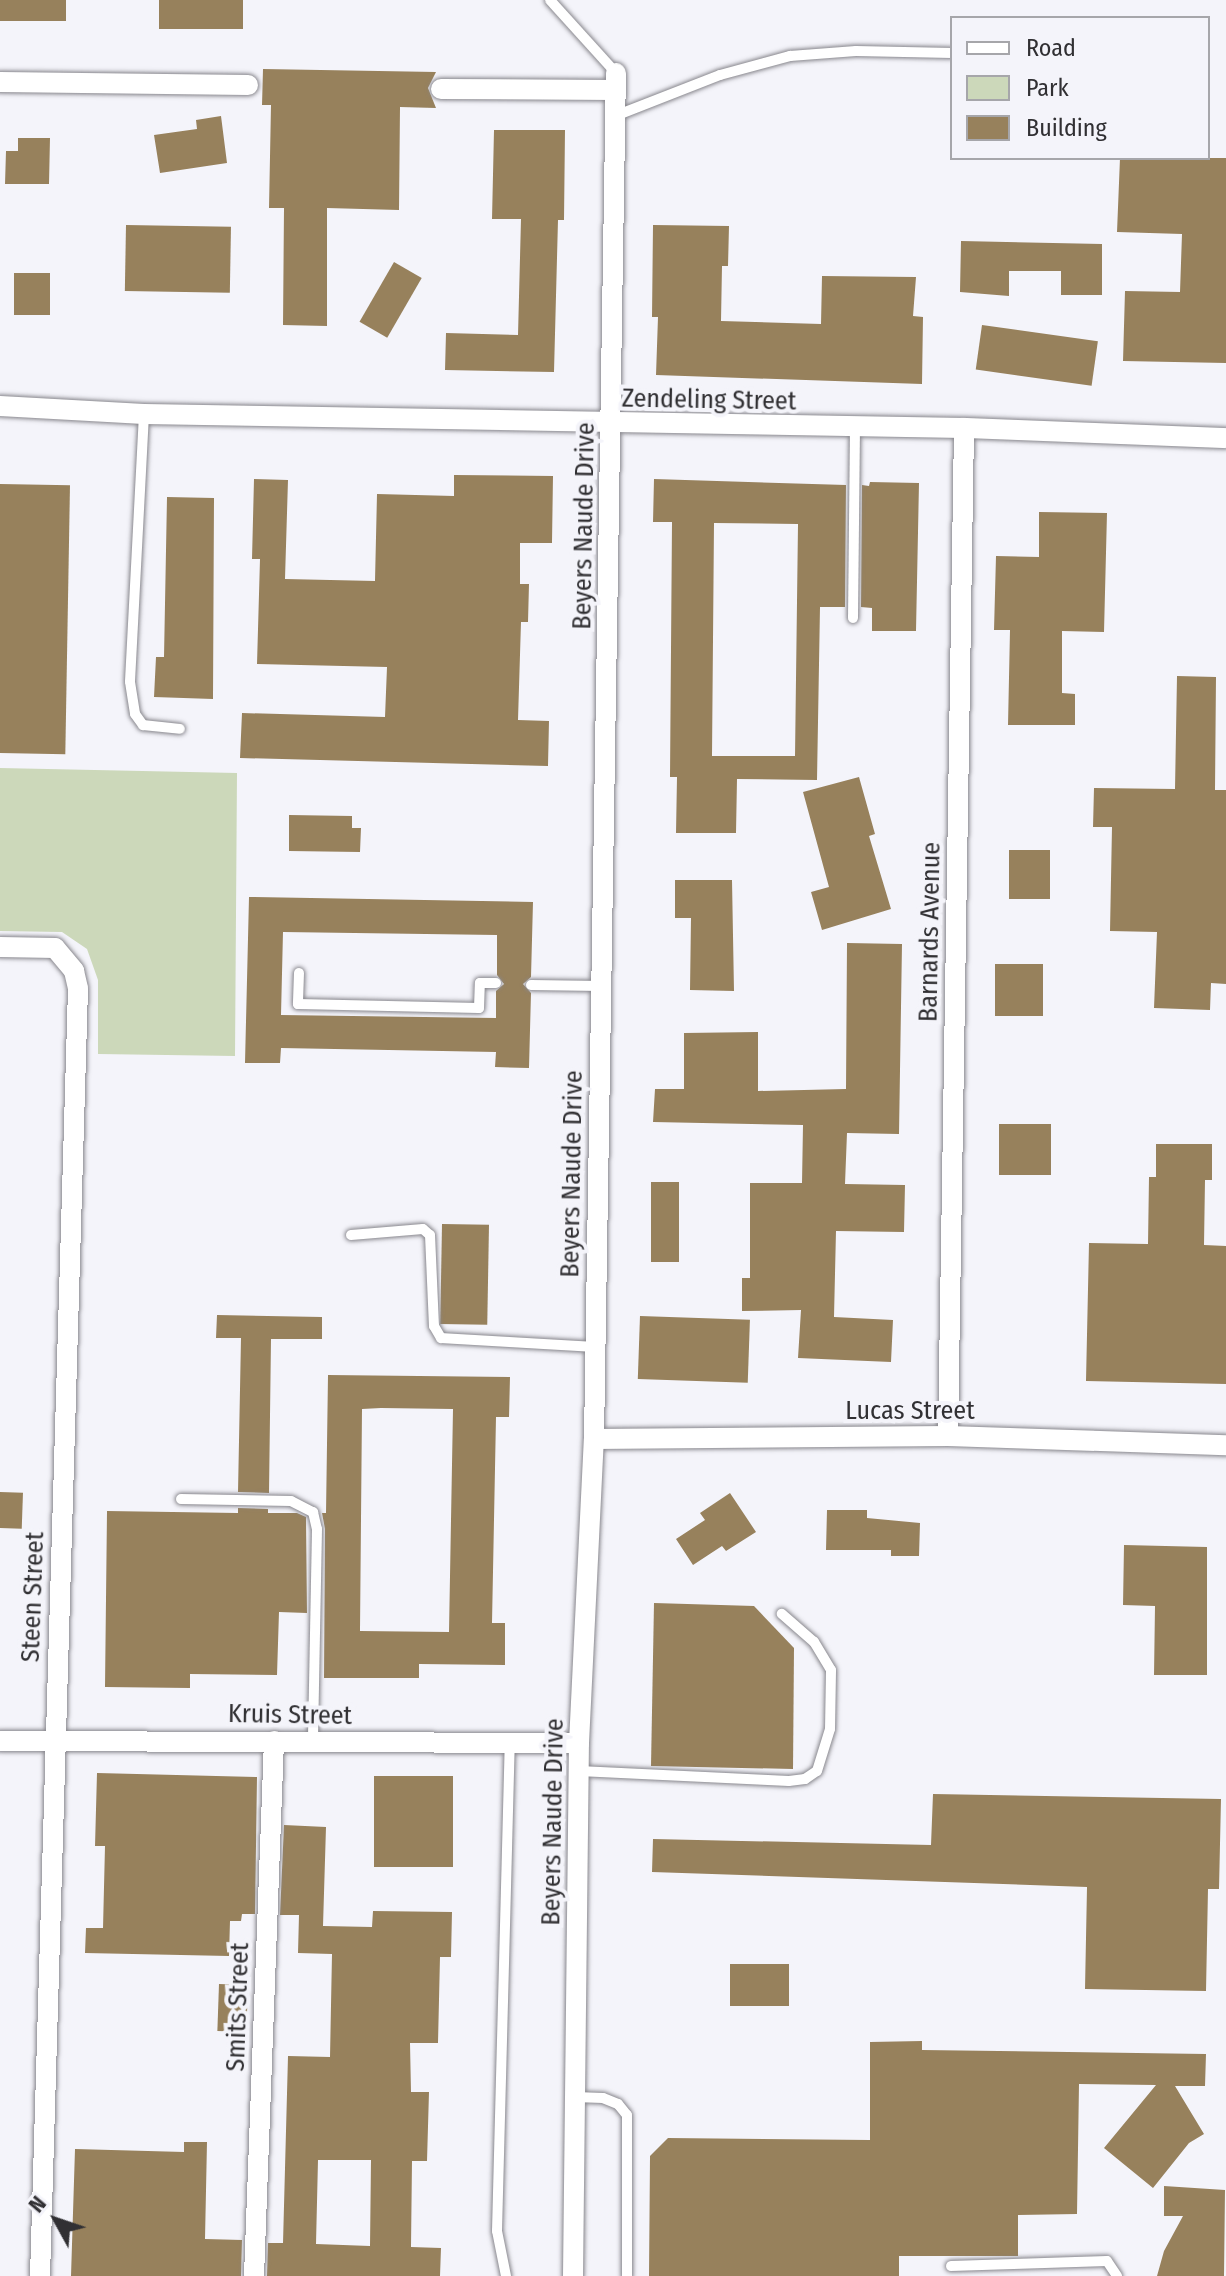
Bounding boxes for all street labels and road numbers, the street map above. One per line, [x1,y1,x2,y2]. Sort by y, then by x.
street label: Zendeling Street [622,383,796,417]
street label: Beyers Naude Drive [567,422,601,630]
street label: Barnards Avenue [913,842,947,1022]
street label: Beyers Naude Drive [555,1070,589,1278]
street label: Lucas Street [845,1395,975,1427]
street label: Steen Street [15,1531,51,1663]
street label: Kruis Street [228,1698,352,1732]
street label: Beyers Naude Drive [536,1718,570,1926]
street label: Smits Street [220,1942,256,2072]

